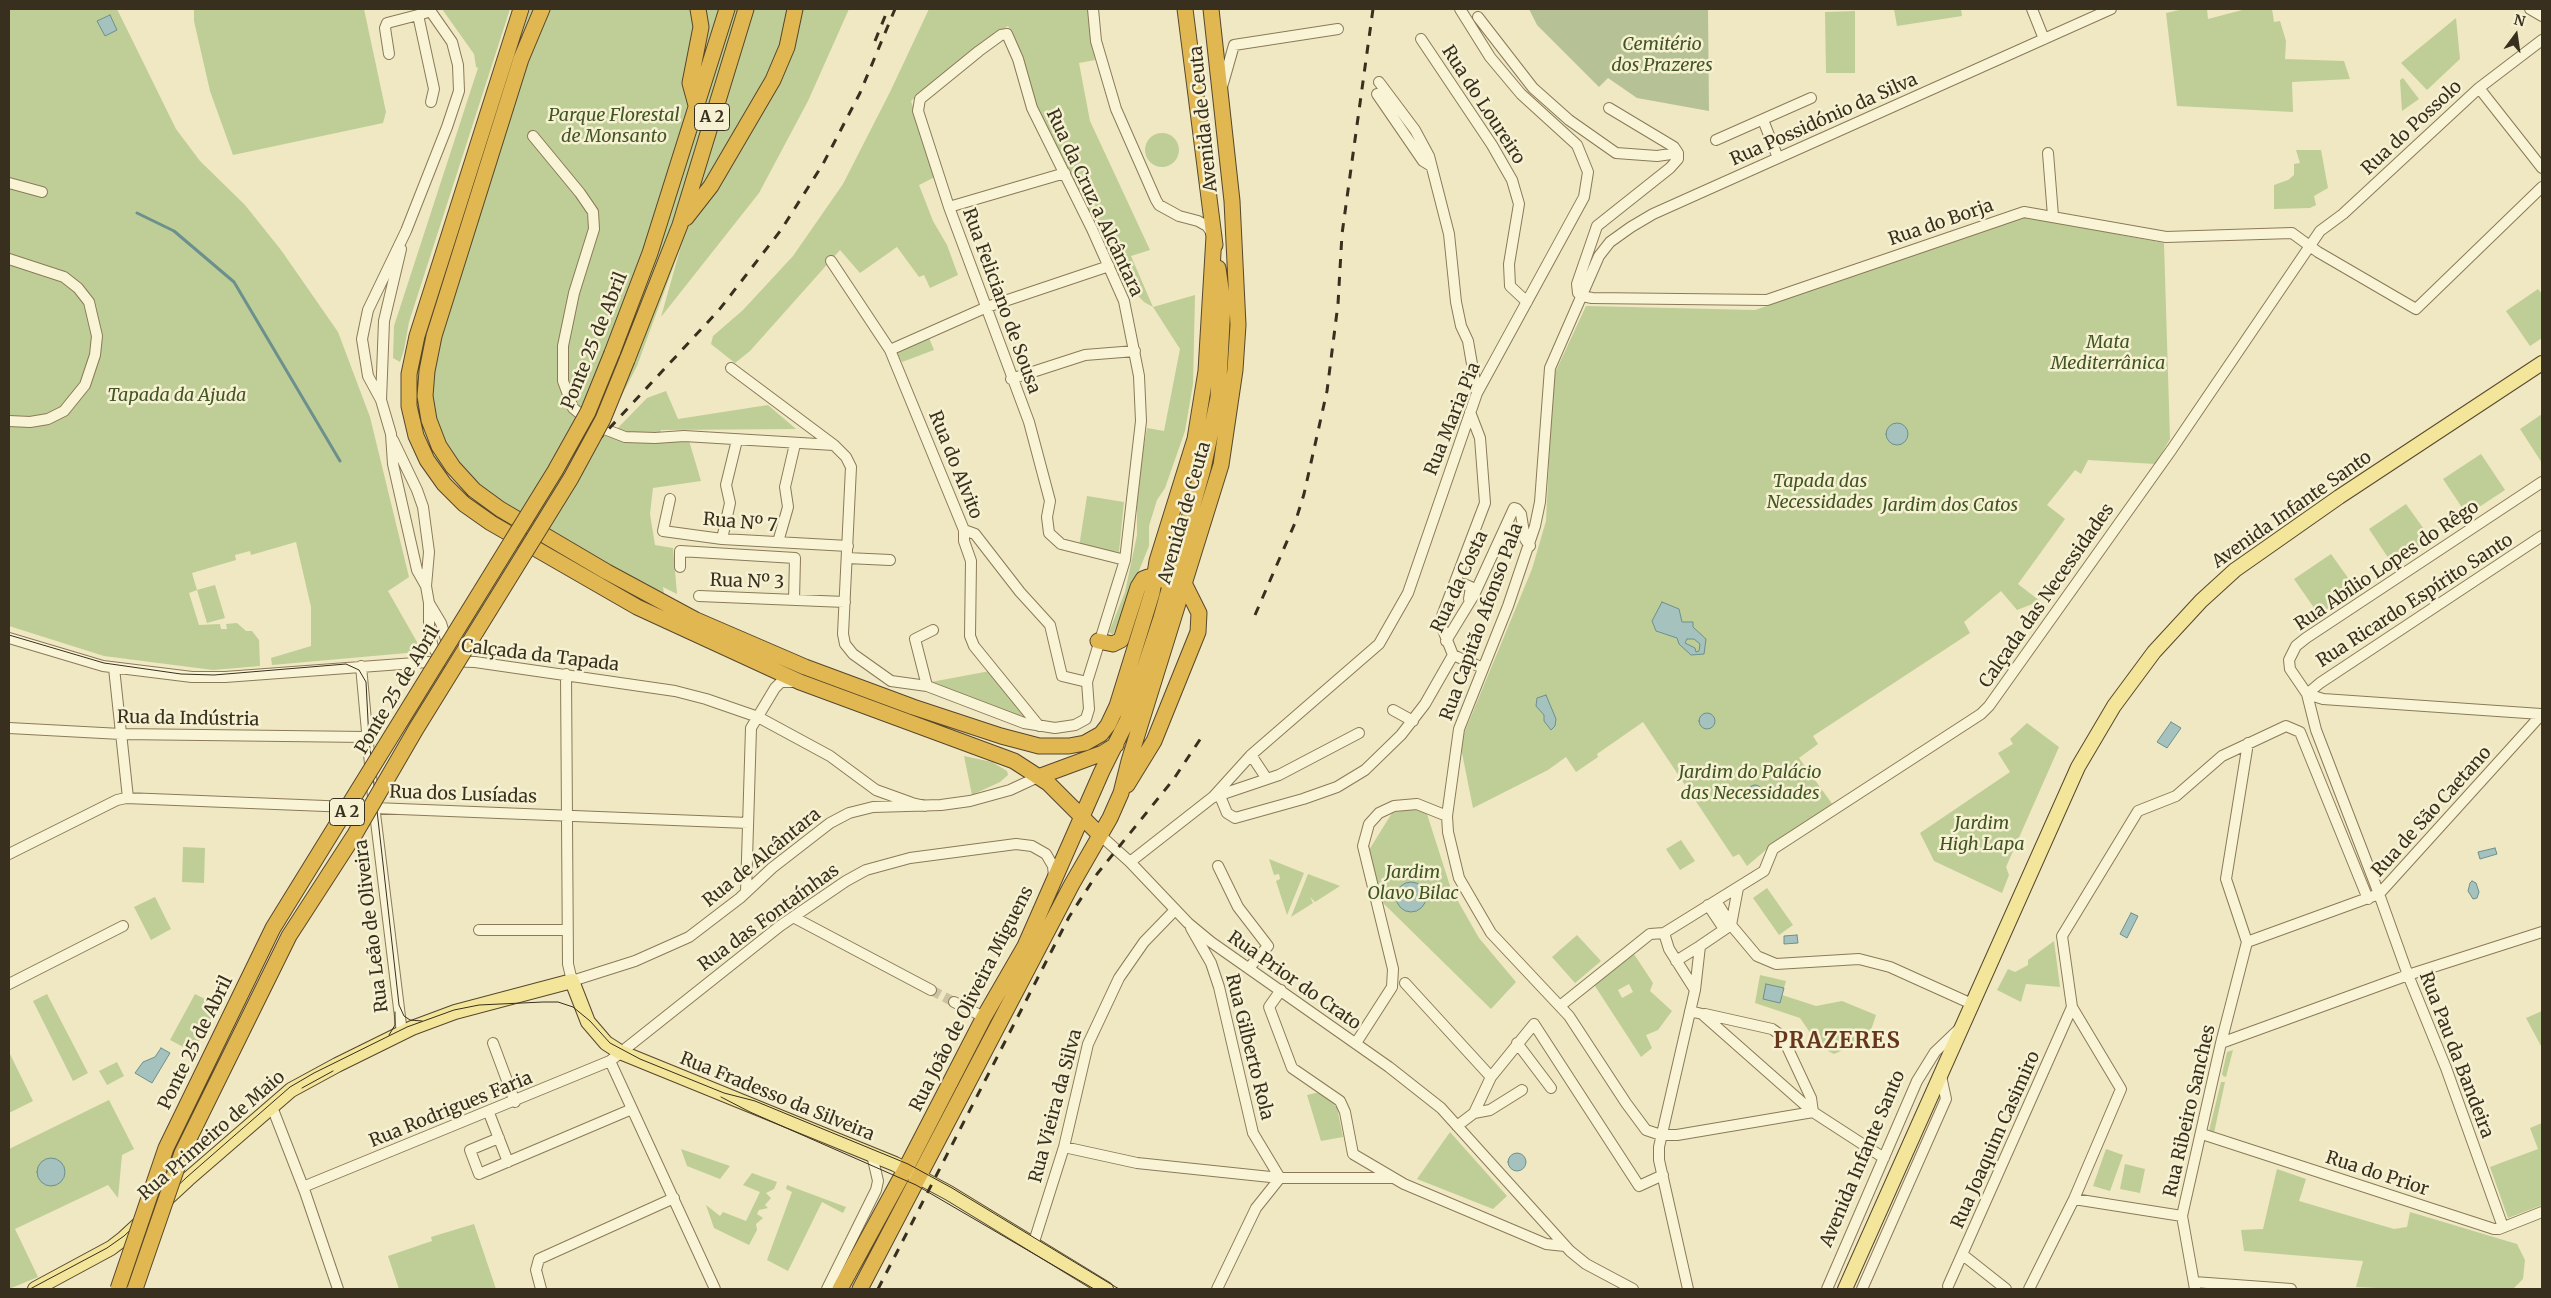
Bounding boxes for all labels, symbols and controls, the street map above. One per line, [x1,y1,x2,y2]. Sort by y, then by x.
north arrow [2491,10,2541,60]
text: N [2512,10,2527,31]
park label: Cemitério dos Prazeres [1611,34,1713,76]
street label: Rua do Loureiro [1437,42,1529,168]
street label: Avenida de Ceuta [1186,45,1222,193]
street label: Rua Possidónio da Silva [1727,69,1921,171]
street label: Rua do Possolo [2357,76,2467,180]
road number: A 2 [694,104,730,130]
park label: Parque Florestal de Monsanto [548,105,680,148]
street label: Rua da Cruz a Alcântara [1041,106,1147,300]
street label: Rua do Borja [1886,195,1996,251]
street label: Rua Feliciano de Sousa [957,205,1045,397]
street label: Ponte 25 de Abril [558,269,632,413]
park label: Mata Mediterrânica [2051,332,2165,374]
street label: Rua Maria Pia [1421,359,1485,479]
park label: Tapada da Ajuda [108,385,246,407]
street label: Rua do Alvito [924,408,986,522]
street label: Avenida de Ceuta [1154,439,1216,587]
street label: Avenida Infante Santo [2208,447,2376,573]
park label: Tapada das Necessidades [1767,471,1873,514]
park label: Jardim dos Catos [1882,495,2018,517]
street label: Rua Abílio Lopes do Rêgo [2291,496,2483,636]
street label: Calçada das Necessidades [1975,500,2119,692]
street label: Rua Nº 7 [702,509,778,537]
street label: Rua Capitão Afonso Pala [1436,520,1528,724]
street label: Rua da Costa [1427,528,1493,636]
street label: Rua Ricardo Espírito Santo [2313,529,2517,673]
street label: Rua Nº 3 [709,570,785,594]
street label: Ponte 25 de Abril [351,622,445,758]
street label: Calçada da Tapada [460,636,620,676]
street label: Rua da Indústria [117,707,259,731]
street label: Rua de São Caetano [2368,742,2496,882]
park label: Jardim do Palácio das Necessidades [1678,762,1822,804]
street label: Rua dos Lusíadas [389,782,537,808]
road number: A 2 [330,799,364,826]
street label: Rua de Alcântara [699,804,825,912]
park label: Jardim High Lapa [1939,813,2025,856]
street label: Rua Leão de Oliveira [351,838,393,1014]
street label: Rua das Fontaínhas [694,860,844,976]
park label: Jardim Olavo Bilac [1367,862,1459,904]
street label: Rua João de Oliveira Miguens [906,883,1038,1115]
street label: Rua Prior do Crato [1223,927,1365,1035]
street label: Rua Pau da Bandeira [2414,969,2498,1141]
street label: Rua Gilberto Rola [1220,972,1278,1122]
street label: Ponte 25 de Abril [154,973,238,1113]
street label: Rua Ribeiro Sanches [2160,1023,2220,1199]
street label: Rua Vieira da Silva [1025,1027,1087,1185]
district label: PRAZERES [1772,1029,1902,1055]
street label: Rua Fradesso da Silveira [677,1048,877,1146]
street label: Rua Joaquim Casimiro [1947,1048,2045,1232]
street label: Rua Primeiro de Maio [134,1067,290,1205]
street label: Rua Rodrigues Faria [366,1067,536,1153]
street label: Avenida Infante Santo [1816,1067,1910,1251]
street label: Rua do Prior [2323,1147,2431,1201]

